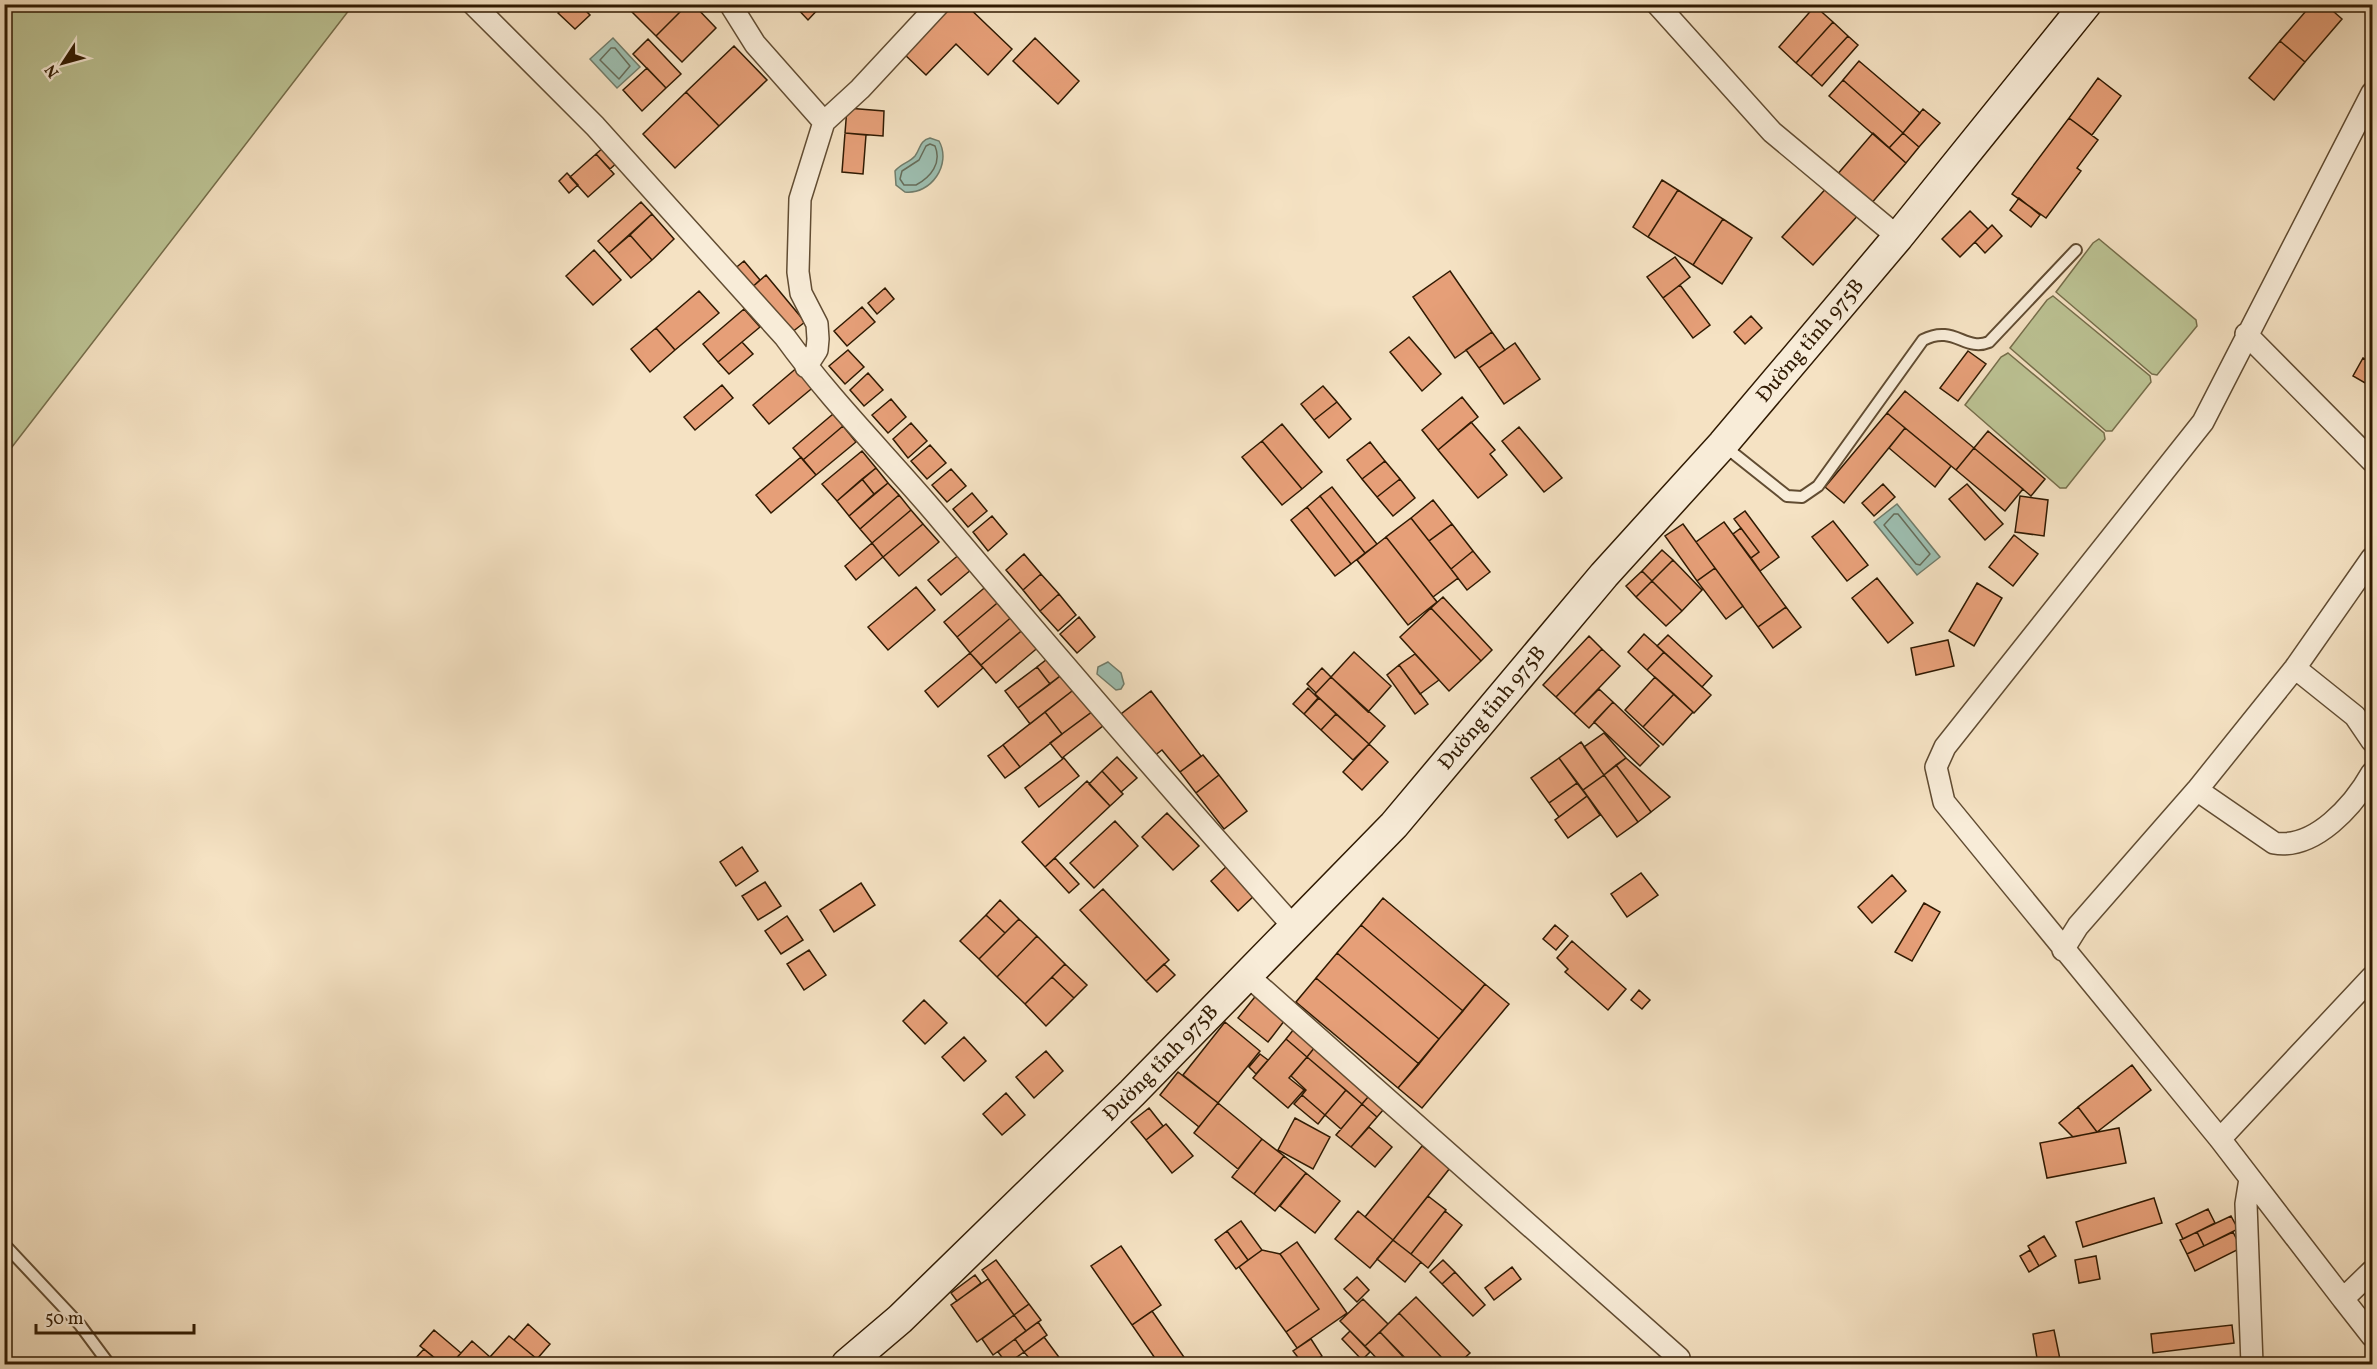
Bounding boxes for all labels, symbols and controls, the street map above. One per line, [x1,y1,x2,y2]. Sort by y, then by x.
north arrow [33,33,93,93]
text: N [40,59,65,82]
street label: Đường tỉnh 975B [1750,272,1871,409]
street label: Đường tỉnh 975B [1432,640,1553,776]
street label: Đường tỉnh 975B [1096,998,1225,1128]
scale bar [36,1297,194,1335]
text: 50 m [45,1307,84,1332]

